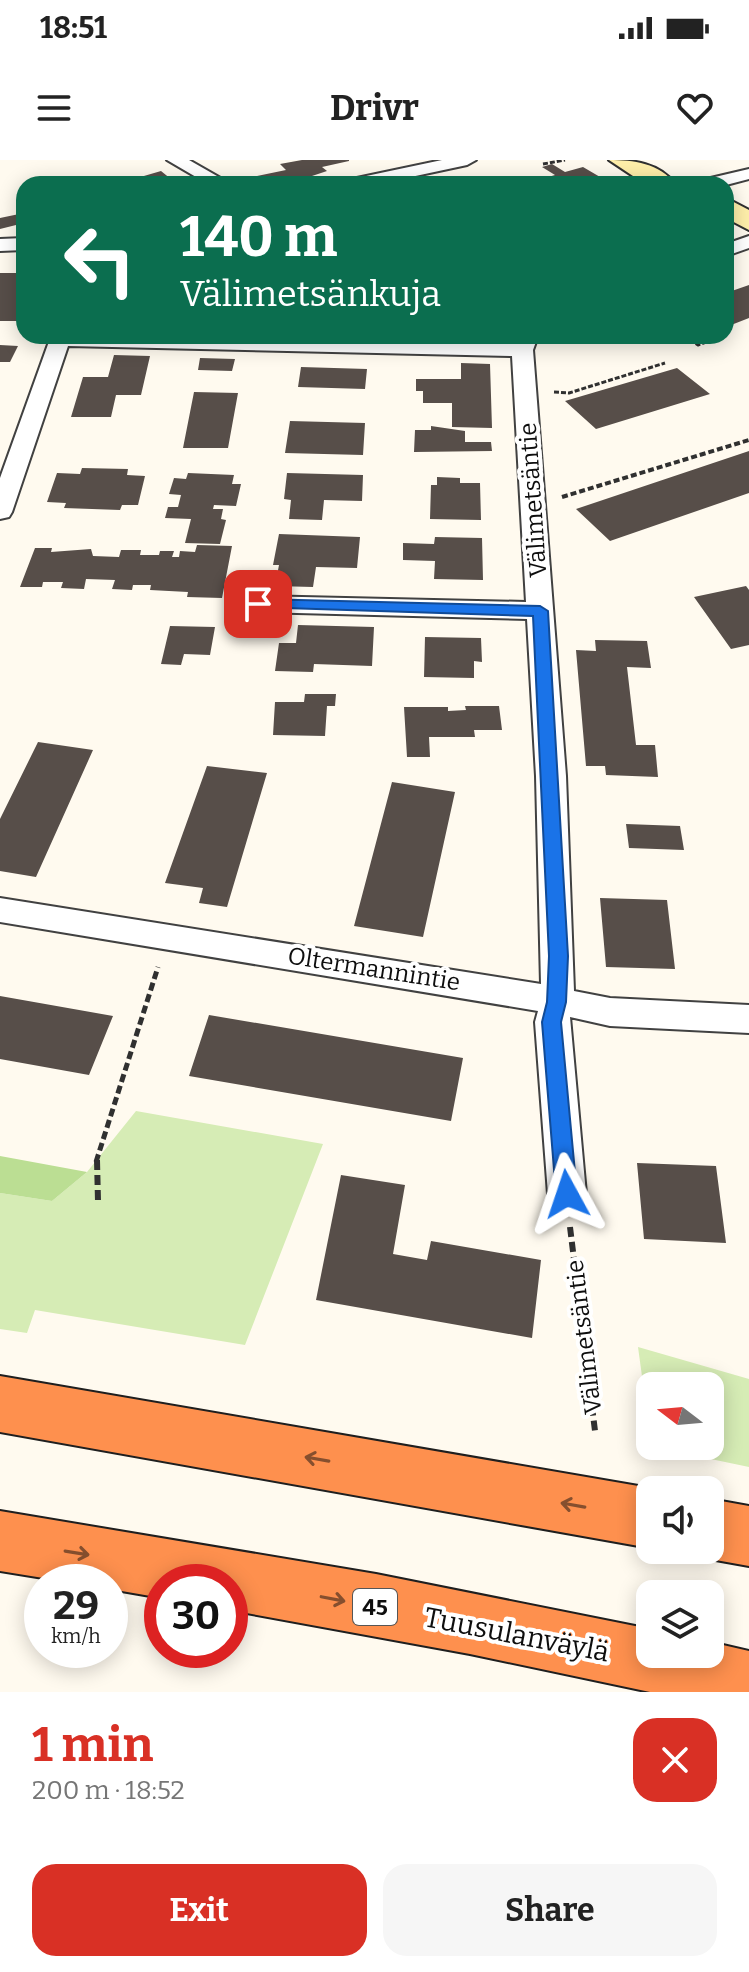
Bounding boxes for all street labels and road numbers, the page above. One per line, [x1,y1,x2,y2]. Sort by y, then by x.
street label: Välimetsäntie [514,422,552,578]
street label: Oltermannintie [286,942,462,996]
street label: Välimetsäntie [561,1258,607,1416]
road number: 45 [353,1589,397,1625]
street label: Tuusulanväylä [422,1600,612,1669]

